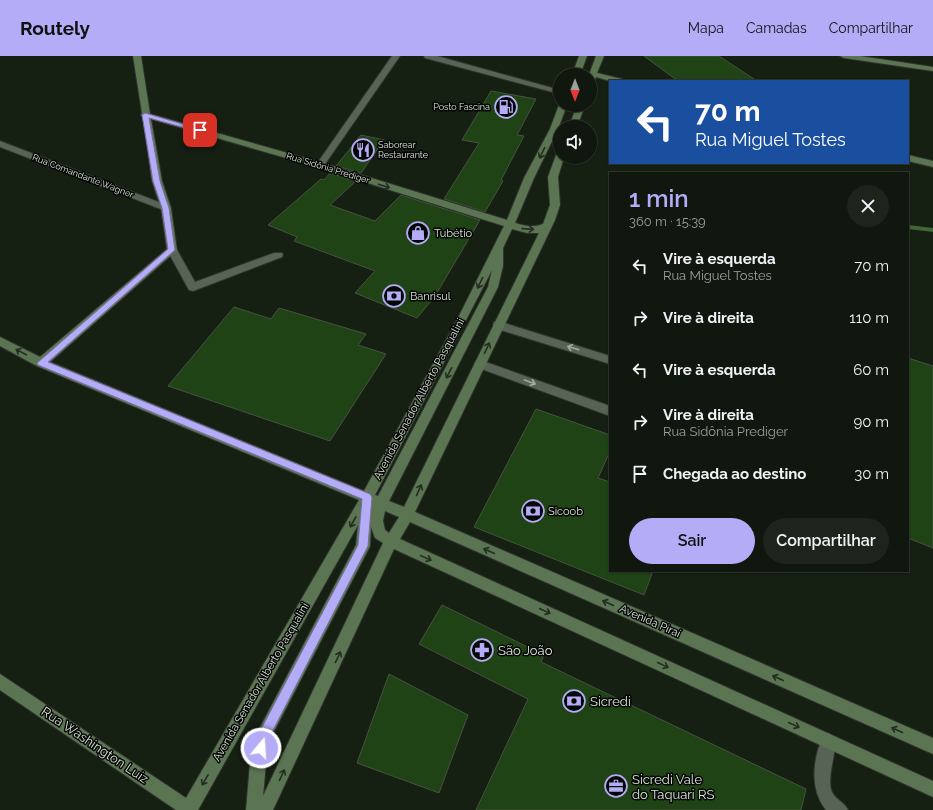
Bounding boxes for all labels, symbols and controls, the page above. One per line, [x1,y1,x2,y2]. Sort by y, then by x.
text: Routely [20,17,90,39]
text: Mapa [688,20,724,36]
text: Camadas [746,20,807,36]
text: Compartilhar [829,20,913,36]
north arrow [553,68,597,112]
map controls [553,68,597,164]
fuel station icon: Posto Fascina [493,94,519,120]
text: 70 m [695,95,761,128]
icon: left [629,96,681,148]
place label: Posto Fascina [433,102,490,112]
pin [183,113,217,147]
icon: arrive [189,119,211,141]
button: sound [553,120,597,164]
text: Rua Miguel Tostes [695,129,846,150]
restaurant icon: Saborear Restaurante [350,137,376,163]
place label: Saborear Restaurante [378,140,429,160]
one-way arrow [538,147,545,159]
street label: Rua Sidônia Prediger [285,151,372,186]
street label: Rua Comandante Wagner [31,152,136,200]
one-way arrow [378,182,390,190]
text: 1 min [629,184,689,213]
button: close [847,185,889,227]
text: 360 m · 15:39 [629,214,706,229]
shop icon: Tubétio [405,220,431,246]
one-way arrow [521,226,534,233]
place label: Tubétio [434,227,473,240]
text: Vire à esquerda [663,250,776,268]
icon: left [629,255,651,277]
text: 70 m [854,257,889,275]
text: Rua Miguel Tostes [663,268,772,283]
one-way arrow [476,277,483,289]
bank icon: Banrisul [381,283,407,309]
place label: Banrisul [410,290,451,303]
icon: right [629,307,651,329]
text: Vire à direita [663,309,754,327]
text: 110 m [849,309,889,327]
street label: Avenida Senador Alberto Pasqualini [371,316,467,482]
one-way arrow [484,342,492,354]
one-way arrow [566,344,579,351]
one-way arrow [15,348,27,356]
icon: left [629,359,651,381]
text: Vire à esquerda [663,361,776,379]
text: 60 m [853,361,889,379]
one-way arrow [444,366,452,378]
one-way arrow [523,379,535,387]
text: Vire à direita [663,406,754,424]
icon: right [629,411,651,433]
text: 90 m [853,413,889,431]
text: Rua Sidônia Prediger [663,424,788,439]
icon: arrive [629,463,651,485]
text: Chegada ao destino [663,465,806,483]
text: 30 m [854,465,889,483]
one-way arrow [415,484,423,496]
bank icon: Sicoob [520,498,546,524]
place label: Sicoob [548,505,583,518]
one-way arrow [349,516,356,528]
button: Sair [629,518,755,564]
button: Compartilhar [763,518,889,564]
one-way arrow [483,547,495,554]
one-way arrow [420,554,432,562]
one-way arrow [602,599,614,606]
street label: Avenida Senador Alberto Pasqualini [210,600,312,764]
street label: Avenida Piraí [618,602,683,640]
one-way arrow [538,608,550,616]
pharmacy icon: São João [469,637,495,663]
place label: São João [498,643,553,658]
one-way arrow [335,652,342,664]
one-way arrow [657,662,669,670]
one-way arrow [773,674,785,681]
bank icon: Sicredi [561,688,587,714]
place label: Sicredi [590,694,631,709]
street label: Rua Washington Luiz [39,704,151,786]
one-way arrow [788,722,800,729]
one-way arrow [892,726,904,733]
position arrow [240,727,282,769]
one-way arrow [279,769,286,781]
place label: Sicredi Vale do Taquari RS [632,772,714,802]
office icon: Sicredi Vale do Taquari RS [603,773,629,799]
one-way arrow [201,774,208,786]

